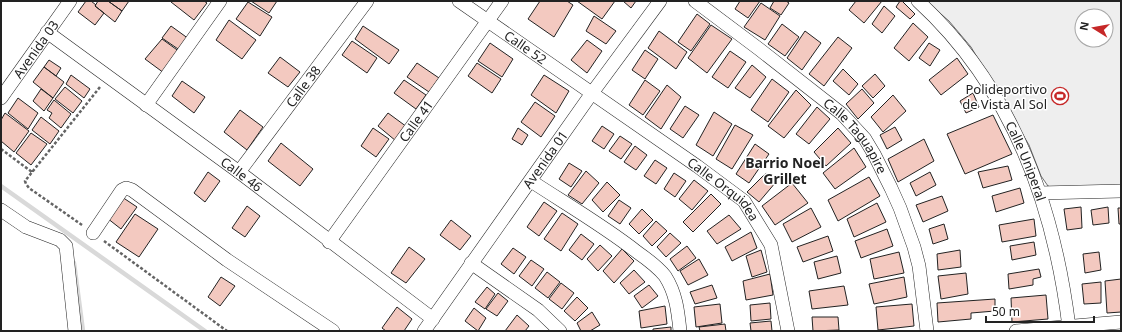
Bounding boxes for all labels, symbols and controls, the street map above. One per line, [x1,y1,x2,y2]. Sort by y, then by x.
north arrow [1074,8,1114,48]
street label: Avenida 03 [9,16,63,82]
text: N [1075,20,1092,32]
street label: Calle 52 [501,26,550,68]
street label: Calle 38 [282,62,325,111]
place label: Polideportivo de Vista Al Sol [962,80,1047,113]
sports icon: Polideportivo de Vista Al Sol [1050,86,1070,106]
street label: Calle Taguapire [820,94,891,177]
street label: Calle 41 [395,96,437,146]
street label: Calle Uniperal [1002,118,1050,203]
street label: Avenida 01 [518,127,572,192]
street label: Calle 46 [217,153,266,196]
street label: Calle Orquidea [684,153,763,224]
district label: Barrio Noel Grillet [745,153,825,188]
scale bar [986,298,1094,324]
text: 50 m [992,303,1020,320]

